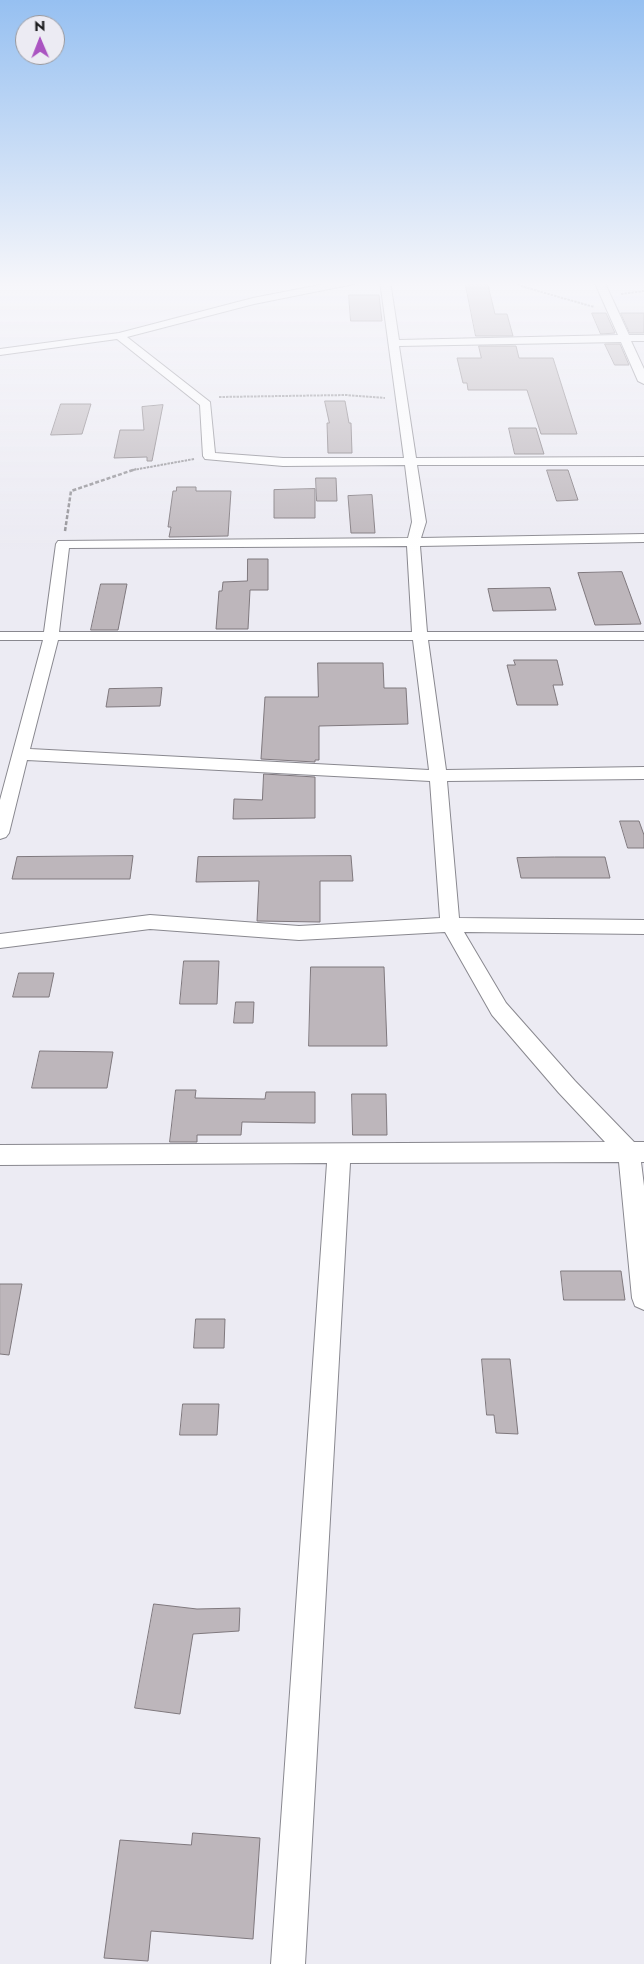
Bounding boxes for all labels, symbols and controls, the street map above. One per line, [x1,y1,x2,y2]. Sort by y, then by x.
north arrow [15,15,65,65]
text: N [34,16,45,36]

